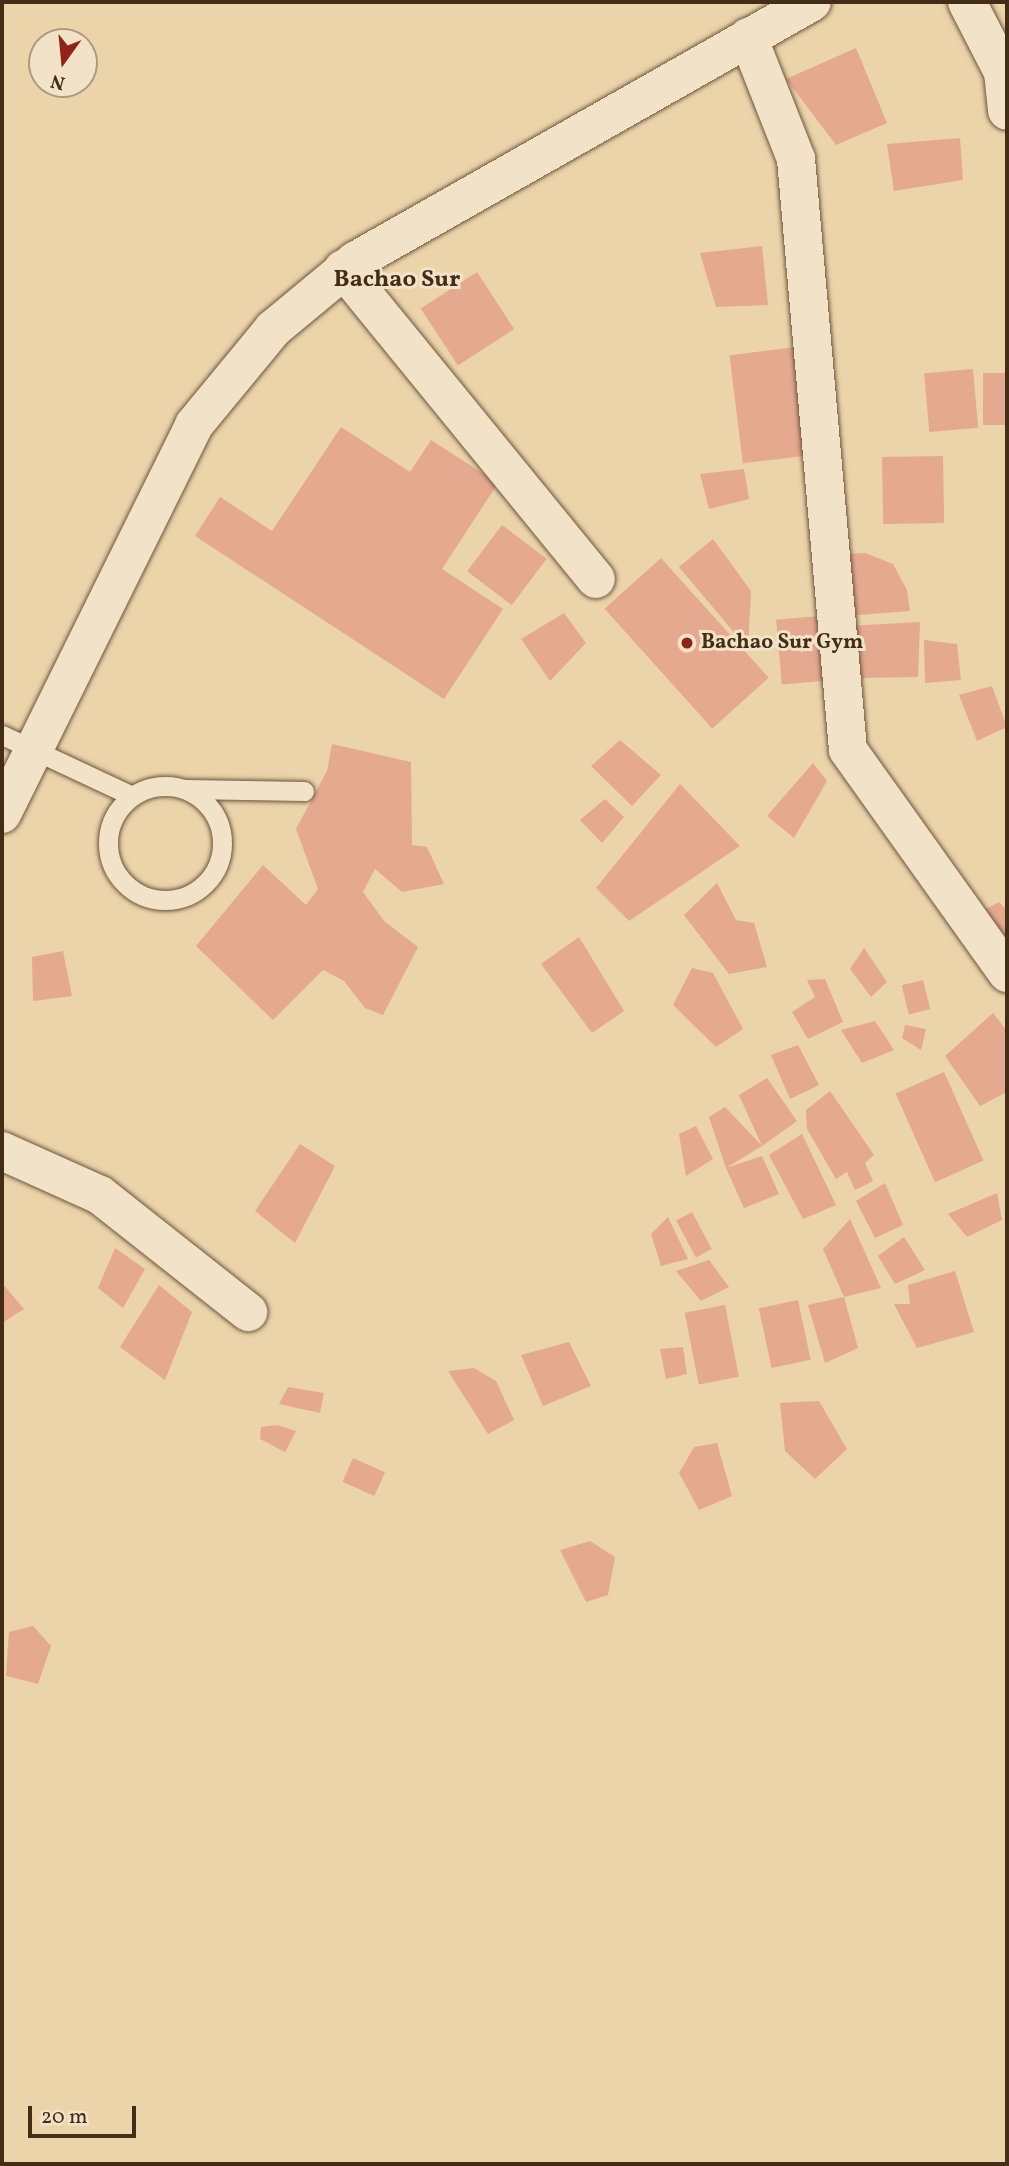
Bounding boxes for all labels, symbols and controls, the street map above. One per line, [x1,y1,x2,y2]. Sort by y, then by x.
north arrow [28,28,98,98]
text: N [48,67,68,96]
district label: Bachao Sur [334,267,460,295]
place label: Bachao Sur Gym [701,630,863,656]
marker: Bachao Sur Gym [679,635,695,651]
scale bar [32,2092,140,2136]
text: 20 m [41,2103,87,2132]

